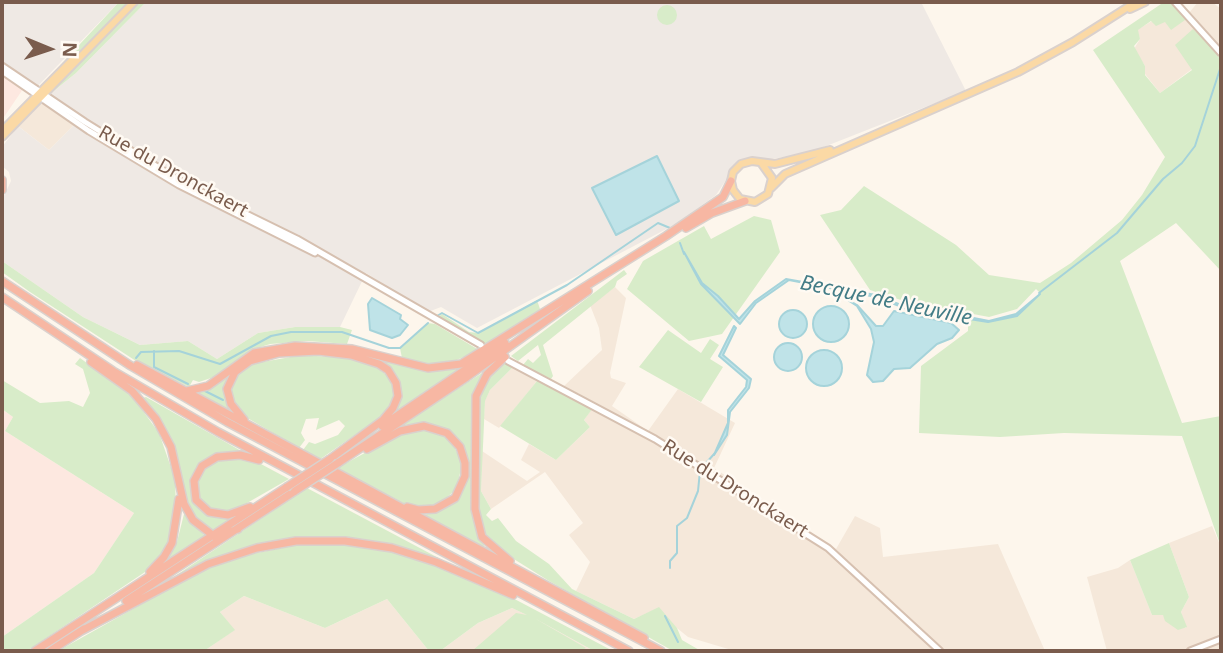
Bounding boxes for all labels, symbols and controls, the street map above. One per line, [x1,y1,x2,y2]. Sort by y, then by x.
north arrow [14,14,84,84]
text: N [57,42,83,58]
street label: Rue du Dronckaert [94,121,252,223]
water label: Becque de Neuville [798,270,974,332]
street label: Rue du Dronckaert [658,435,812,543]

